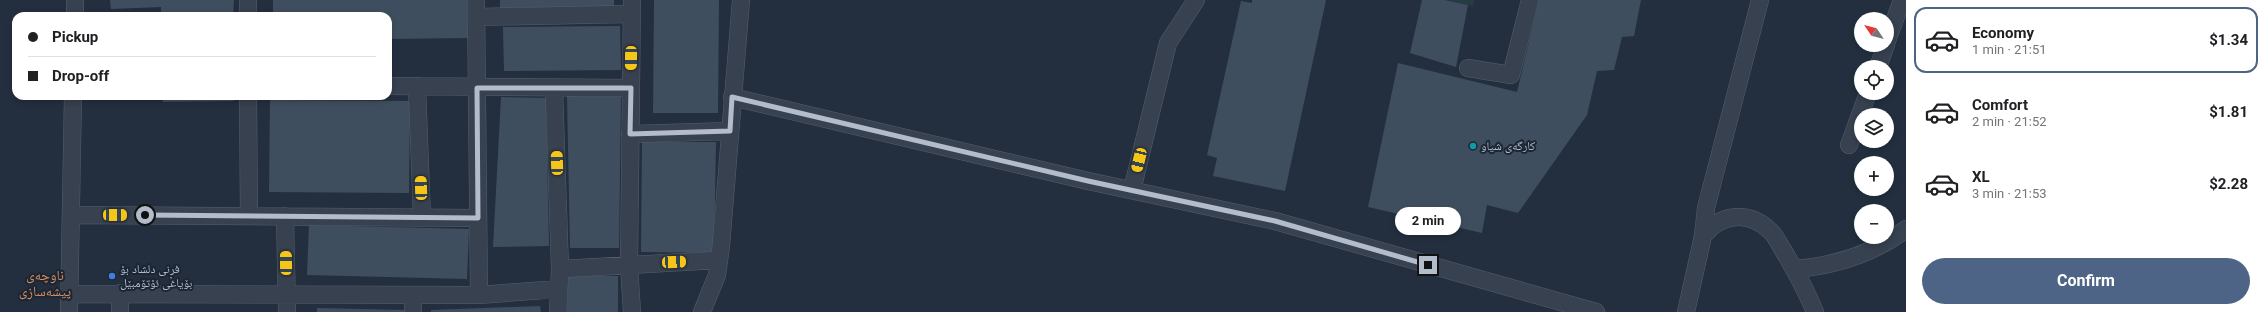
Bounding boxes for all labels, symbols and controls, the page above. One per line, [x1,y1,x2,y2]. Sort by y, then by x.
north arrow [1854,12,1894,52]
map controls [1854,12,1894,244]
icon: car [1924,22,1960,58]
text: Economy [1972,24,2034,42]
text: Pickup [52,28,98,46]
text: $1.34 [2209,31,2248,49]
text: 1 min · 21:51 [1972,42,2047,57]
car [625,46,637,70]
button: locate [1854,60,1894,100]
text: Drop-off [52,67,109,85]
icon: car [1924,94,1960,130]
text: Comfort [1972,96,2028,114]
text: $1.81 [2209,103,2248,121]
button: layers [1854,108,1894,148]
text: 2 min · 21:52 [1972,114,2047,129]
place label: کارگەی شیاو [1481,139,1535,153]
marker: کارگەی شیاو [1468,141,1478,151]
car [1130,147,1148,173]
car [551,151,563,175]
button: + [1854,156,1894,196]
icon: car [1924,166,1960,202]
text: XL [1972,168,1990,186]
text: $2.28 [2209,175,2248,193]
car [415,176,427,200]
text: 3 min · 21:53 [1972,186,2047,201]
button: − [1854,204,1894,244]
route start [136,206,154,224]
callout: 2 min [1395,207,1461,235]
car [103,209,127,221]
text: 2 min [1412,213,1444,228]
car [280,251,292,275]
car [662,255,686,269]
route end [1419,256,1437,274]
button: Confirm [1922,258,2250,304]
place label: فڕنی دلشاد بۆ بۆیاغی ئۆتۆمبێل [120,262,192,290]
district label: ناوچەی پیشەسازی [19,267,71,300]
marker: فڕنی دلشاد بۆ بۆیاغی ئۆتۆمبێل [107,271,117,281]

